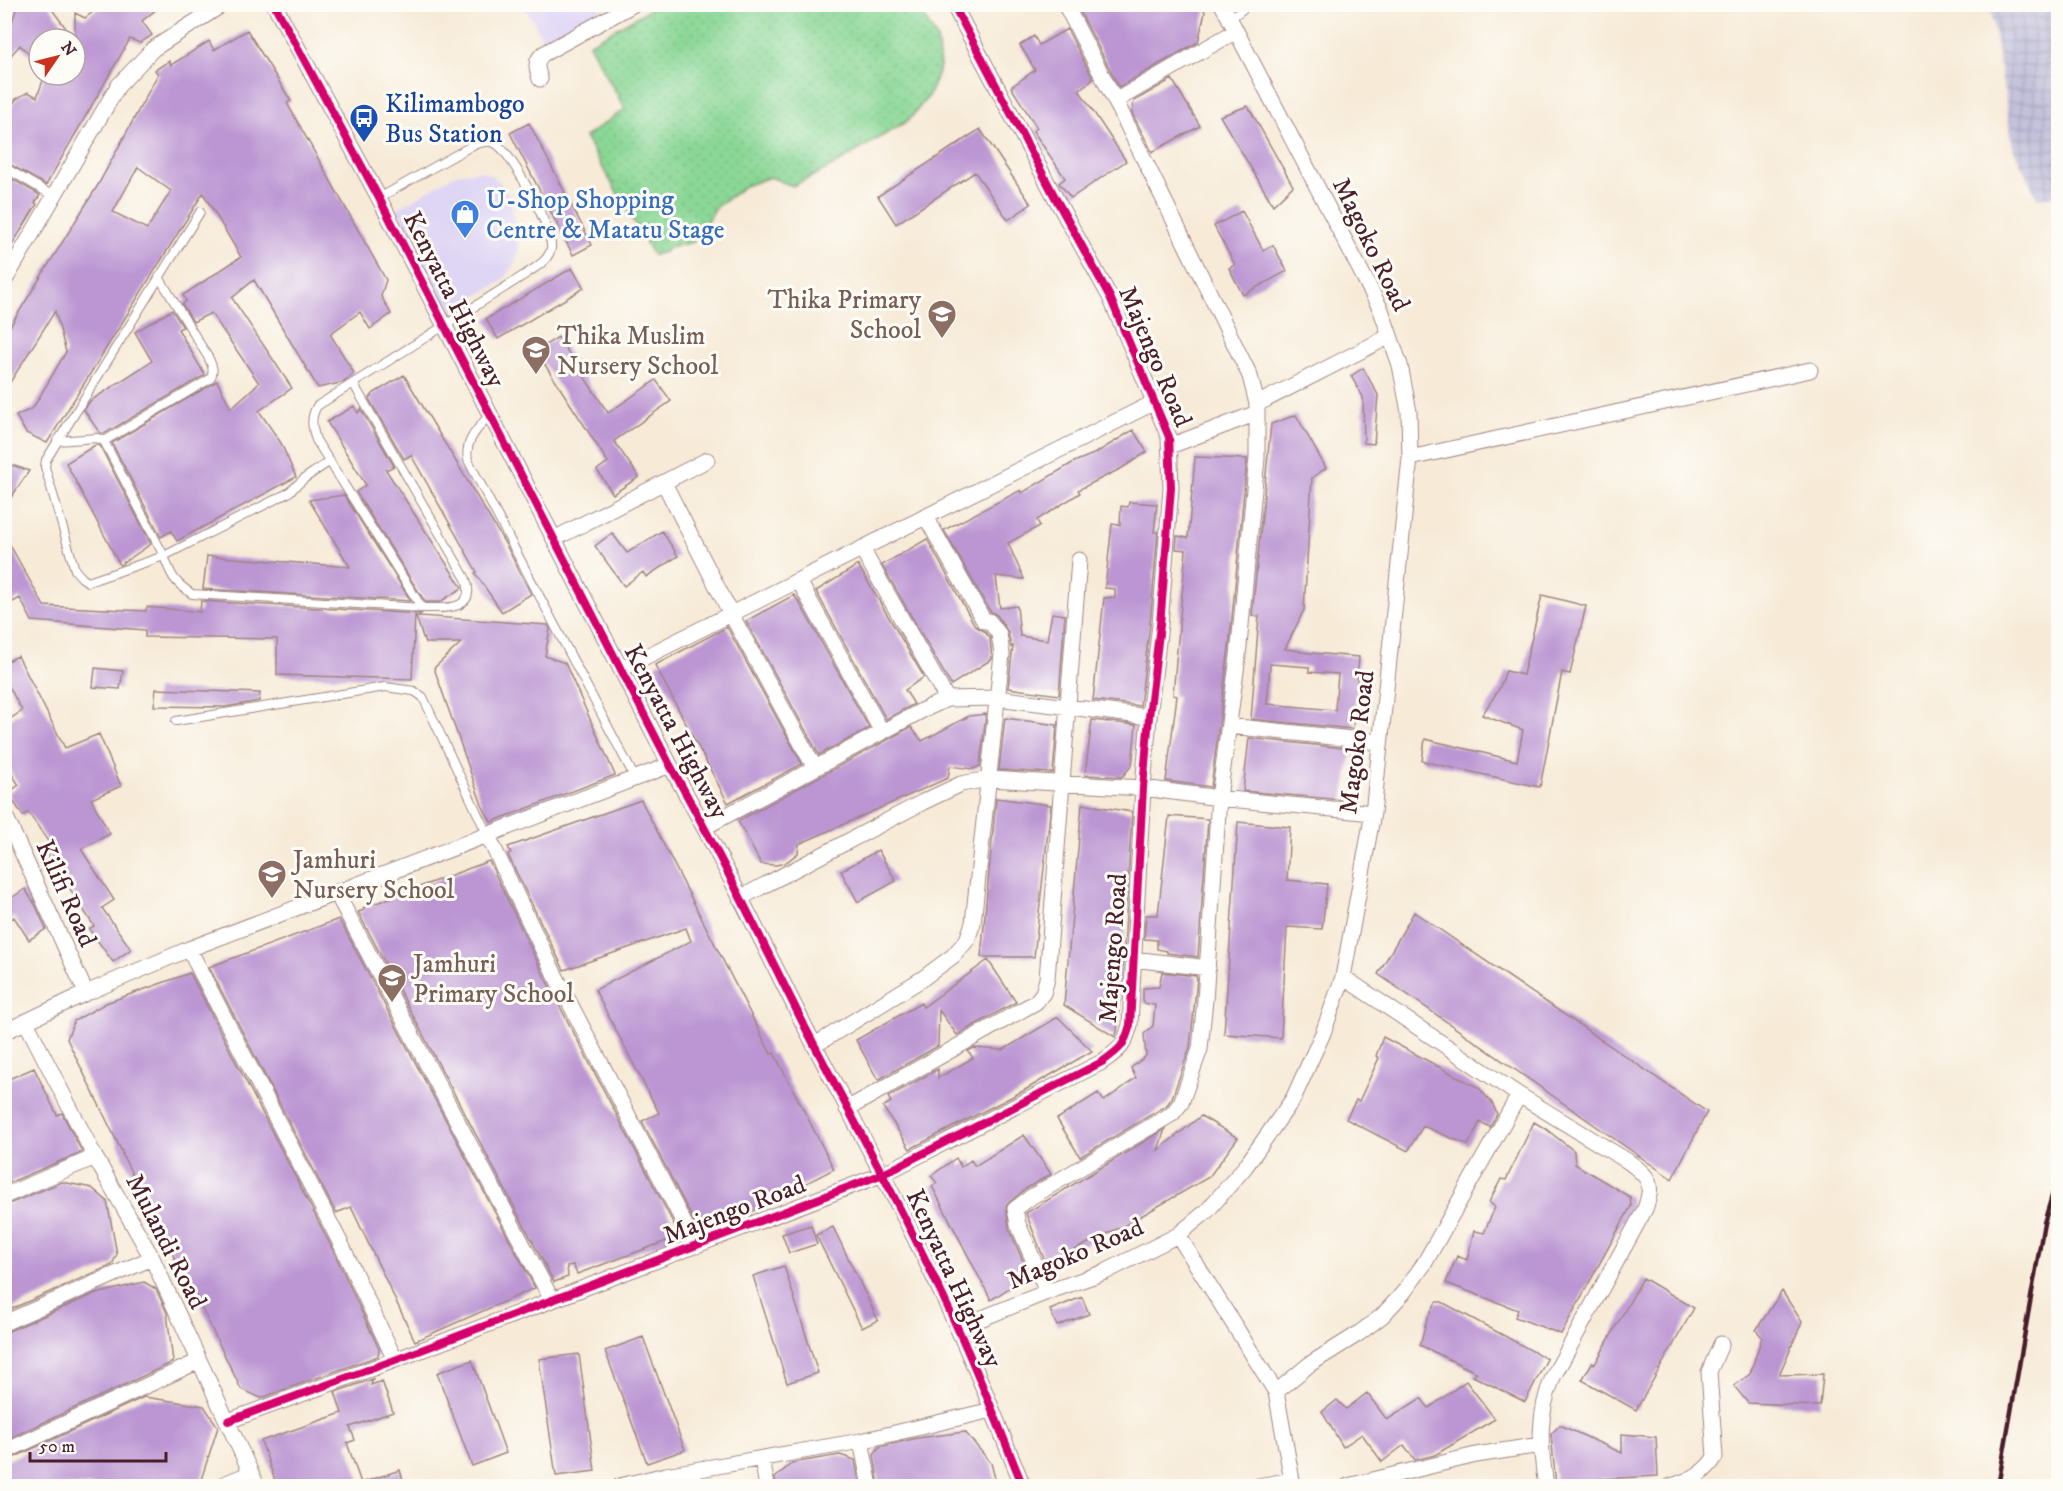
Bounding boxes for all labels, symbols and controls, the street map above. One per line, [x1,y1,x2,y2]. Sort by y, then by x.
north arrow [27,27,87,87]
text: N [57,38,80,60]
place label: Kilimambogo Bus Station [385,88,525,151]
bus stop icon: Kilimambogo Bus Station [348,102,380,144]
street label: Magoko Road [1324,172,1417,317]
place label: U-Shop Shopping Centre & Matatu Stage [486,184,725,247]
shop icon: U-Shop Shopping Centre & Matatu Stage [449,198,481,240]
street label: Kenyatta Highway [395,206,513,394]
street label: Majengo Road [1110,281,1199,432]
place label: Thika Primary School [767,284,922,347]
school or university icon: Thika Primary School [926,298,958,340]
place label: Thika Muslim Nursery School [557,320,719,383]
school or university icon: Thika Muslim Nursery School [520,334,552,376]
street label: Kenyatta Highway [616,639,736,825]
street label: Magoko Road [1332,668,1383,816]
street label: Kilifi Road [27,835,104,952]
place label: Jamhuri Nursery School [291,844,455,907]
school or university icon: Jamhuri Nursery School [256,858,288,900]
street label: Majengo Road [1092,872,1135,1024]
place label: Jamhuri Primary School [411,948,574,1011]
school or university icon: Jamhuri Primary School [376,962,408,1004]
street label: Majengo Road [659,1168,811,1253]
street label: Mulandi Road [118,1169,214,1315]
street label: Kenyatta Highway [898,1184,1010,1374]
street label: Magoko Road [1003,1211,1149,1298]
scale bar [30,1425,166,1463]
text: 50 m [39,1436,75,1458]

